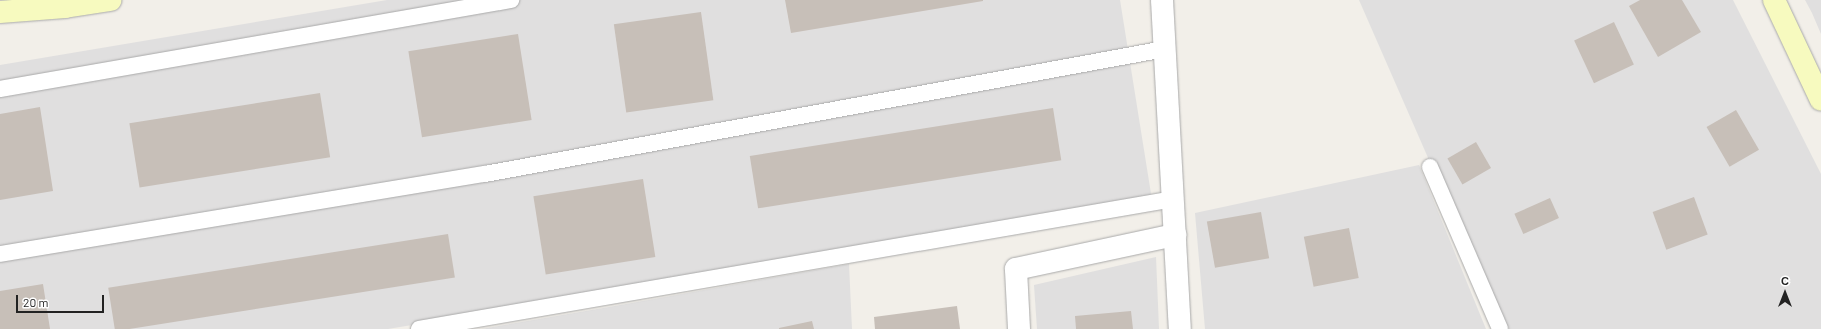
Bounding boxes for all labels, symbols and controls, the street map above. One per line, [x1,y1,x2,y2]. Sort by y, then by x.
north arrow [1765,273,1805,313]
text: С [1781,274,1789,287]
scale bar [18,287,106,313]
text: 20 m [23,295,49,309]

